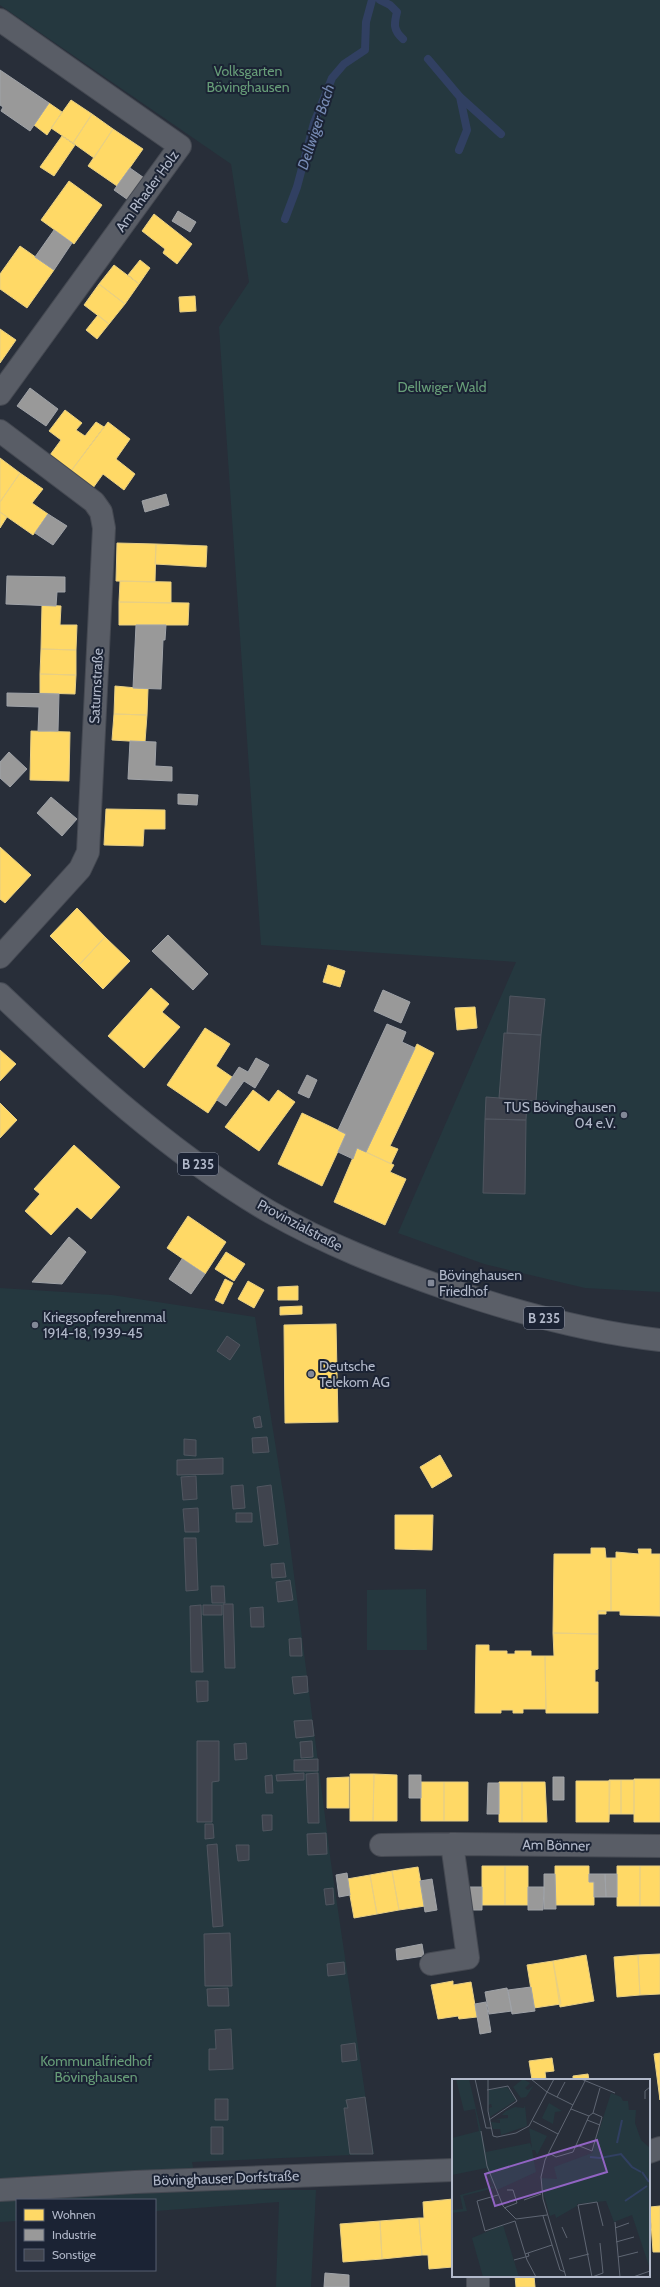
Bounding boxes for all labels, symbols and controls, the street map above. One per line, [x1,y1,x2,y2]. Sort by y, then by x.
park label: Volksgarten Bövinghausen [206,62,290,96]
water label: Dellwiger Bach [294,82,338,172]
street label: Am Rhader Holz [111,146,183,235]
park label: Dellwiger Wald [397,378,487,396]
street label: Saturnstraße [85,648,107,724]
place label: TUS Bövinghausen 04 e.V. [504,1098,616,1132]
marker: TUS Bövinghausen 04 e.V. [619,1110,629,1120]
road number: B 235 [178,1153,218,1175]
street label: Provinzialstraße [254,1195,346,1255]
place label: Bövinghausen Friedhof [439,1266,522,1300]
marker: Bövinghausen Friedhof [426,1278,436,1288]
road number: B 235 [524,1307,564,1329]
place label: Kriegsopferehrenmal 1914-18, 1939-45 [43,1308,167,1342]
marker: Kriegsopferehrenmal 1914-18, 1939-45 [30,1320,40,1330]
place label: Deutsche Telekom AG [319,1357,390,1391]
marker: Deutsche Telekom AG [306,1369,316,1379]
street label: Am Bönner [522,1835,590,1855]
park label: Kommunalfriedhof Bövinghausen [40,2052,152,2086]
inset map [452,2079,650,2277]
street label: Bövinghauser Dorfstraße [153,2166,299,2190]
legend [16,2199,156,2271]
text: Wohnen [52,2207,96,2222]
text: Industrie [52,2227,96,2242]
text: Sonstige [52,2247,96,2262]

